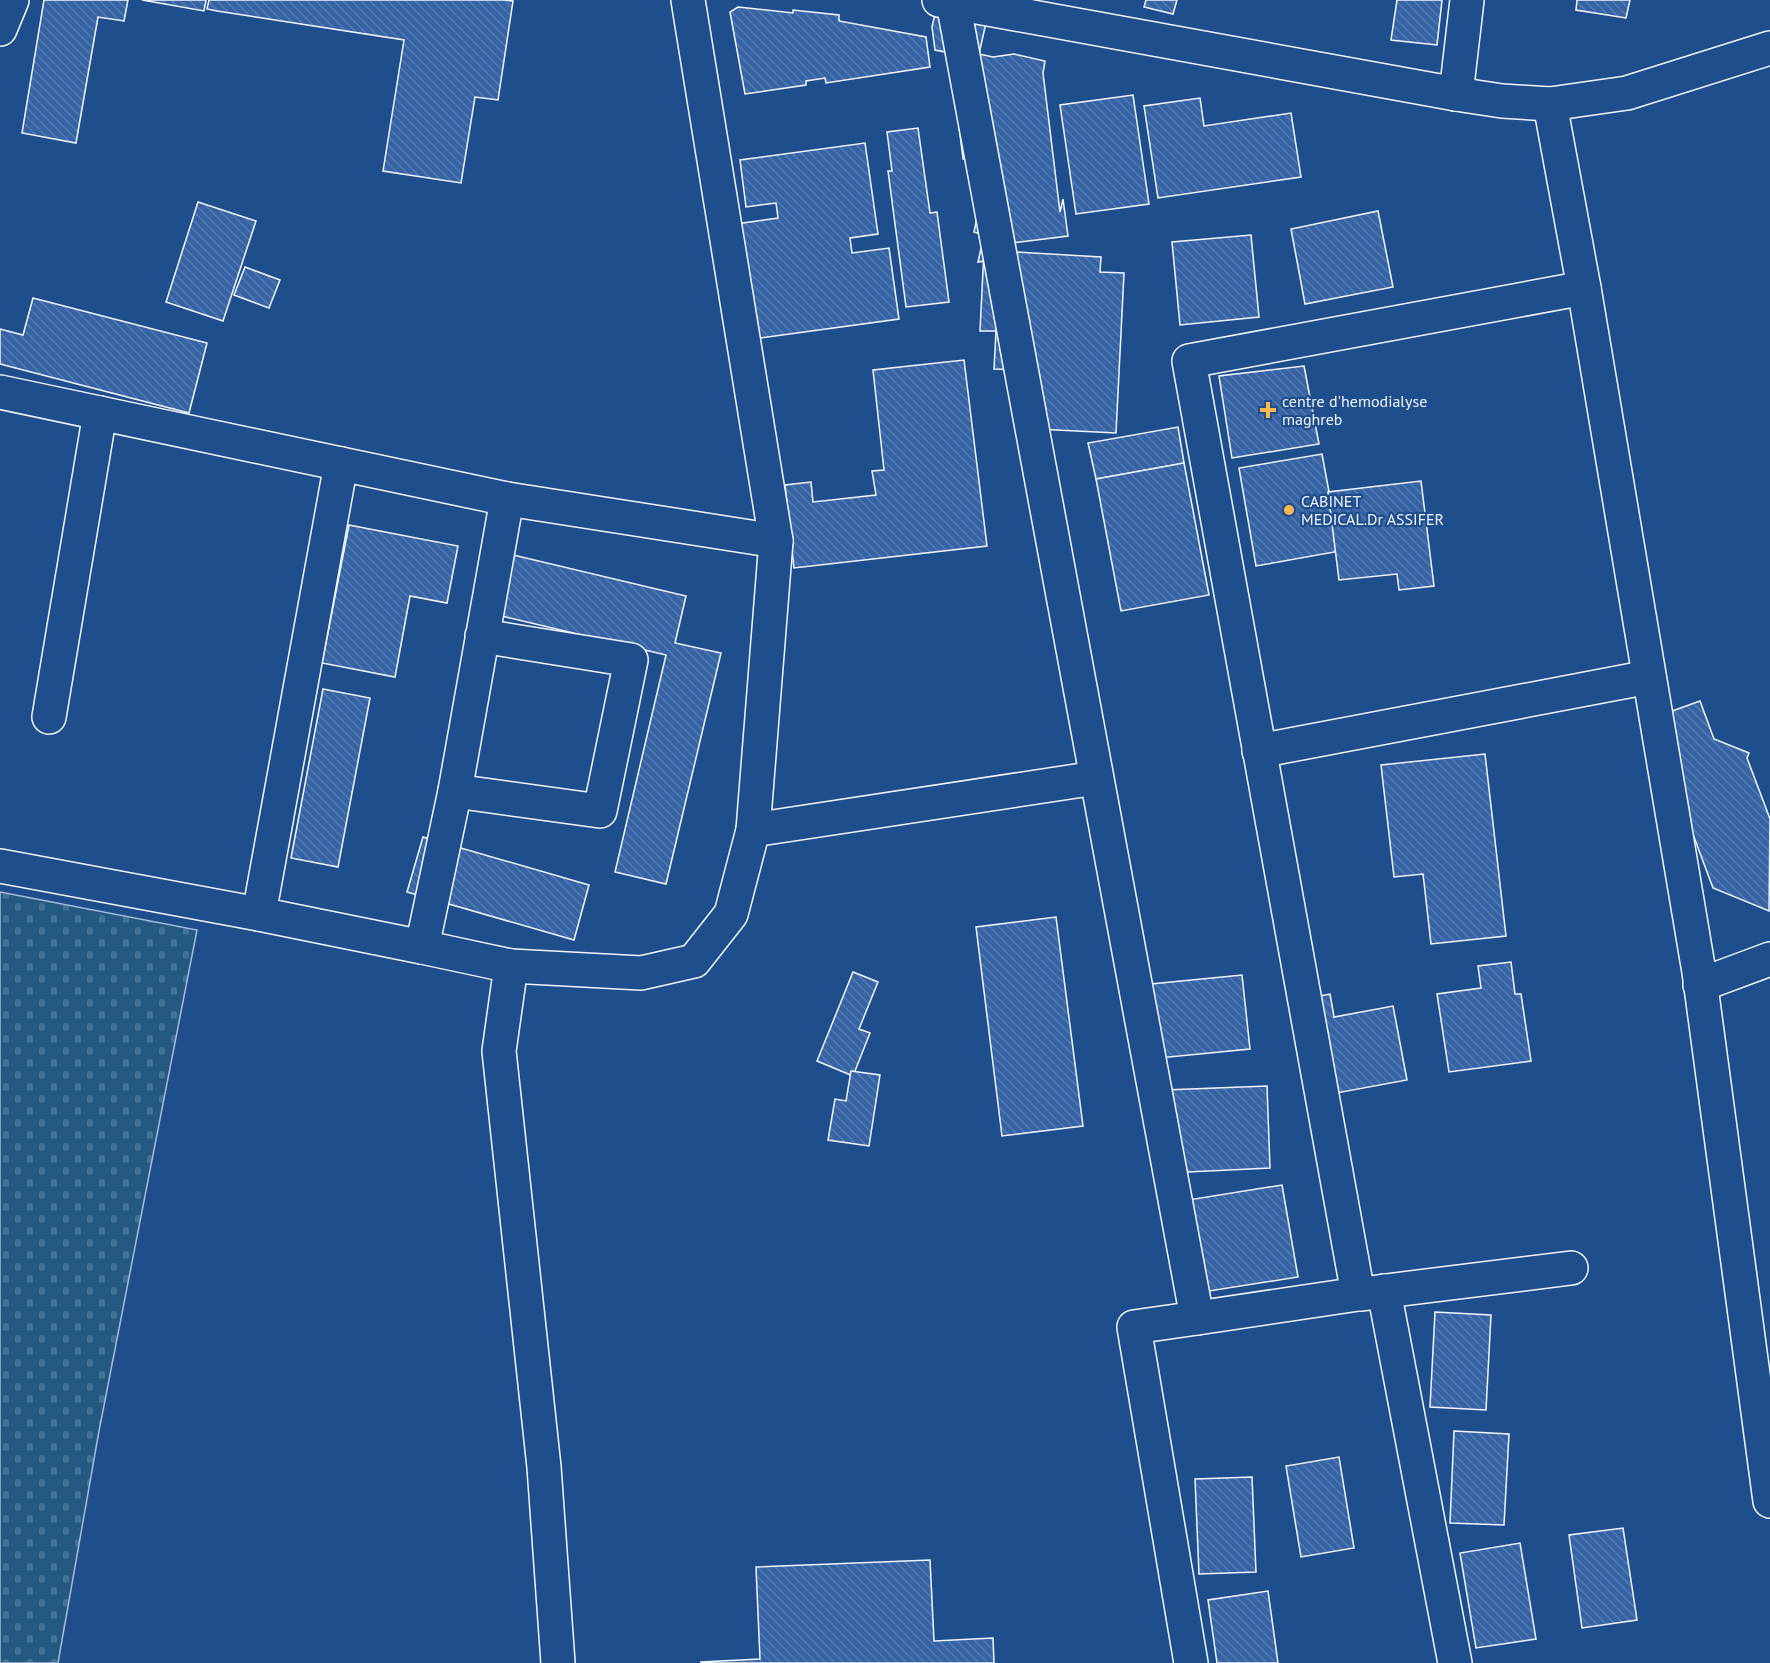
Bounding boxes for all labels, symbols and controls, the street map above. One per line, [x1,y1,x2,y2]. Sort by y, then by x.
place label: centre d'hemodialyse maghreb [1282,391,1427,429]
marker: centre d'hemodialyse maghreb [1259,401,1277,419]
place label: CABINET MEDICAL.Dr ASSIFER [1301,491,1444,529]
marker: CABINET MEDICAL.Dr ASSIFER [1282,503,1296,517]

